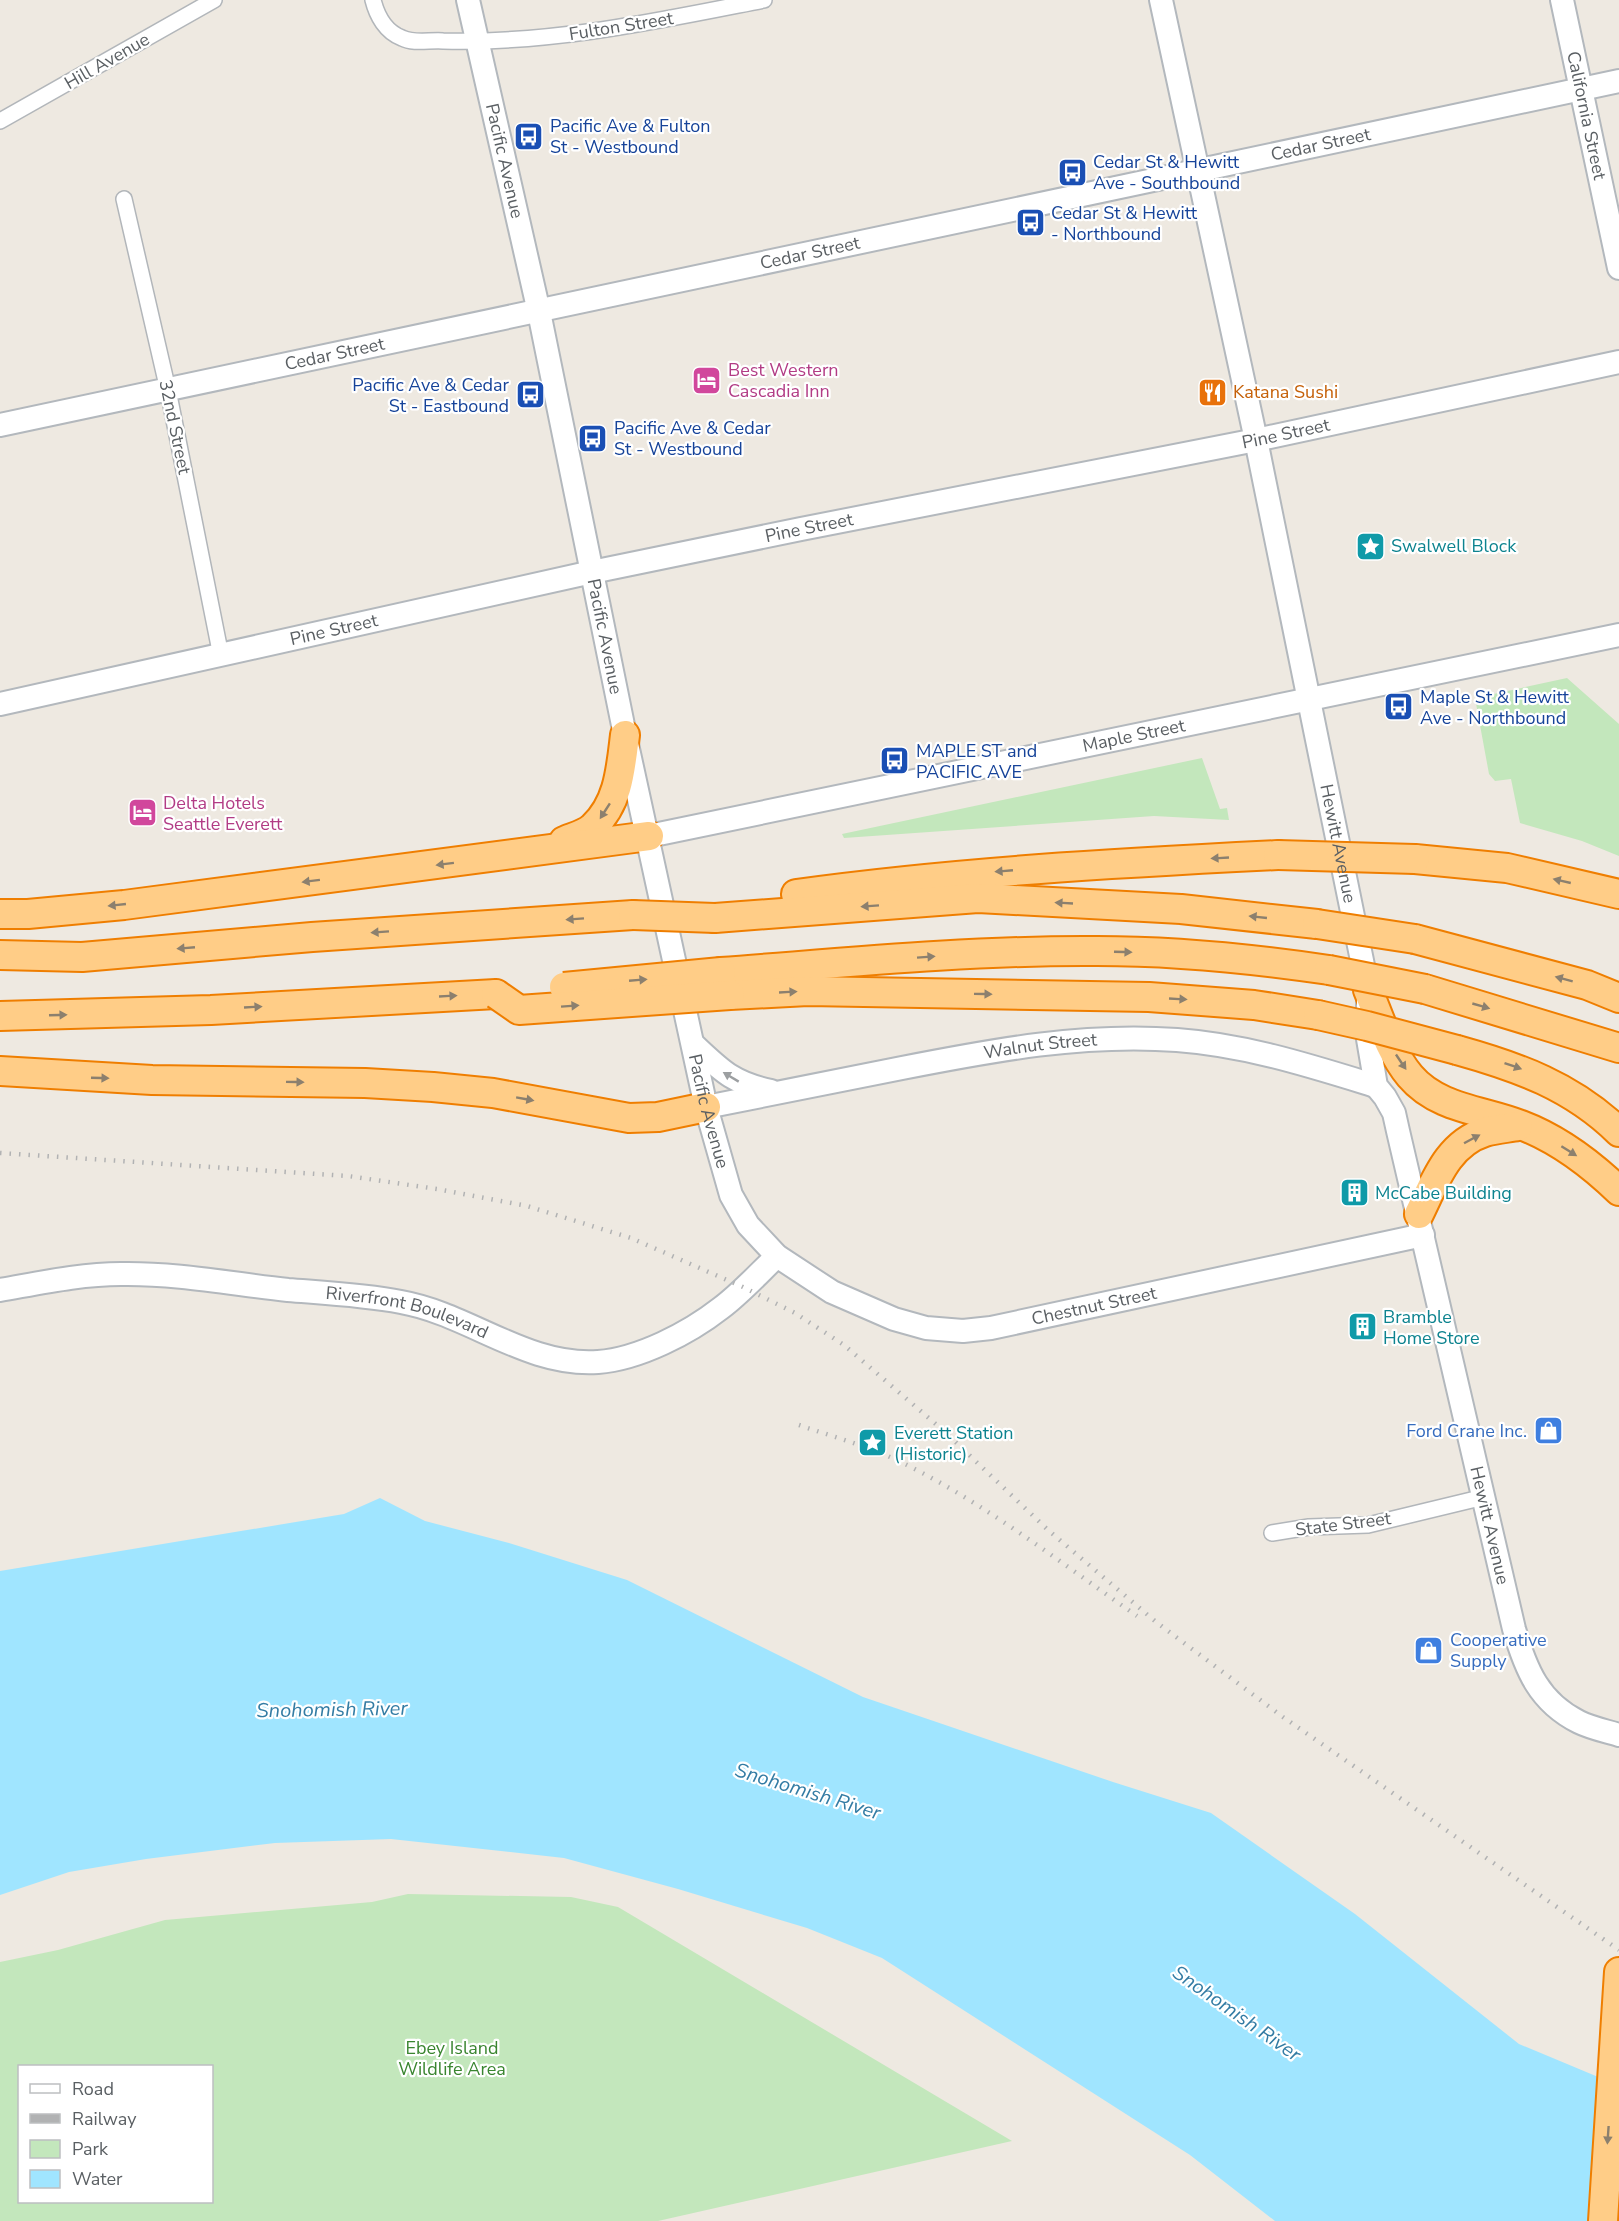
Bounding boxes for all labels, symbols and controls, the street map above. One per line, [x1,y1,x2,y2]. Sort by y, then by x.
street label: Fulton Street [567,6,675,46]
street label: Hill Avenue [60,27,154,95]
street label: California Street [1561,49,1612,183]
street label: Pacific Avenue [480,101,529,221]
place label: Pacific Ave & Fulton St - Westbound [550,114,711,159]
bus stop icon: Pacific Ave & Fulton St - Westbound [513,120,545,152]
street label: Cedar Street [1268,122,1373,167]
place label: Cedar St & Hewitt Ave - Southbound [1093,150,1240,195]
bus stop icon: Cedar St & Hewitt Ave - Southbound [1056,156,1088,188]
place label: Cedar St & Hewitt - Northbound [1051,201,1198,246]
bus stop icon: Cedar St & Hewitt - Northbound [1014,207,1046,239]
street label: Cedar Street [758,230,863,275]
street label: Cedar Street [282,332,387,376]
place label: Best Western Cascadia Inn [728,358,839,403]
hotel icon: Best Western Cascadia Inn [691,364,723,396]
place label: Pacific Ave & Cedar St - Eastbound [352,373,510,418]
restaurant icon: Katana Sushi [1196,376,1228,408]
street label: 32nd Street [153,378,197,477]
bus stop icon: Pacific Ave & Cedar St - Eastbound [514,379,546,411]
place label: Katana Sushi [1233,380,1338,404]
street label: Pine Street [1240,412,1333,454]
place label: Pacific Ave & Cedar St - Westbound [614,416,771,461]
bus stop icon: Pacific Ave & Cedar St - Westbound [577,422,609,454]
street label: Pine Street [763,507,856,548]
place icon: Swalwell Block [1354,530,1386,562]
place label: Swalwell Block [1391,534,1517,558]
street label: Pacific Avenue [581,576,628,696]
street label: Pine Street [288,608,381,651]
place label: Maple St & Hewitt Ave - Northbound [1420,685,1569,730]
bus stop icon: Maple St & Hewitt Ave - Northbound [1383,691,1415,723]
street label: Maple Street [1080,713,1188,758]
place label: MAPLE ST and PACIFIC AVE [916,739,1037,784]
bus stop icon: MAPLE ST and PACIFIC AVE [879,745,911,777]
street label: Hewitt Avenue [1314,782,1362,905]
place label: Delta Hotels Seattle Everett [163,791,283,836]
hotel icon: Delta Hotels Seattle Everett [126,797,158,829]
one-way arrow [599,802,611,818]
one-way arrow [1210,853,1229,862]
one-way arrow [435,859,454,868]
one-way arrow [995,866,1014,876]
one-way arrow [1553,875,1571,885]
one-way arrow [301,876,320,885]
one-way arrow [1055,899,1074,908]
one-way arrow [108,900,127,910]
one-way arrow [860,901,879,911]
one-way arrow [1249,912,1268,922]
one-way arrow [565,914,584,924]
one-way arrow [371,928,390,937]
one-way arrow [176,943,195,953]
one-way arrow [1113,947,1132,957]
one-way arrow [917,952,936,962]
one-way arrow [1555,973,1573,983]
one-way arrow [629,975,648,985]
one-way arrow [779,987,798,996]
one-way arrow [974,989,993,999]
one-way arrow [439,992,458,1001]
one-way arrow [1169,994,1188,1003]
one-way arrow [561,1001,580,1011]
one-way arrow [1472,1002,1490,1011]
one-way arrow [244,1003,263,1012]
one-way arrow [49,1010,68,1019]
street label: Walnut Street [982,1027,1098,1065]
street label: Pacific Avenue [683,1052,735,1171]
one-way arrow [1395,1054,1406,1070]
one-way arrow [1504,1062,1522,1072]
one-way arrow [723,1071,739,1082]
one-way arrow [91,1074,110,1083]
one-way arrow [286,1077,305,1087]
one-way arrow [516,1095,535,1104]
one-way arrow [1464,1134,1481,1144]
one-way arrow [1561,1146,1577,1157]
building icon: McCabe Building [1338,1177,1370,1209]
place label: McCabe Building [1375,1181,1512,1205]
street label: Riverfront Boulevard [325,1281,492,1344]
street label: Chestnut Street [1029,1281,1159,1331]
place label: Bramble Home Store [1383,1305,1479,1350]
building icon: Bramble Home Store [1346,1311,1378,1343]
shop icon: Ford Crane Inc. [1532,1415,1564,1447]
place label: Ford Crane Inc. [1406,1419,1527,1443]
place label: Everett Station (Historic) [894,1421,1014,1466]
place icon: Everett Station (Historic) [857,1427,889,1459]
street label: Hewitt Avenue [1464,1464,1515,1587]
street label: State Street [1294,1506,1393,1542]
place label: Cooperative Supply [1450,1628,1547,1673]
shop icon: Cooperative Supply [1413,1634,1445,1666]
water label: Snohomish River [256,1695,409,1724]
water label: Snohomish River [732,1756,885,1827]
water label: Snohomish River [1167,1959,1307,2068]
park label: Ebey Island Wildlife Area [398,2036,506,2081]
legend [18,2065,213,2203]
text: Road [72,2077,114,2101]
text: Railway [72,2107,137,2131]
one-way arrow [1603,2125,1612,2144]
text: Park [72,2137,109,2161]
text: Water [72,2167,123,2191]

